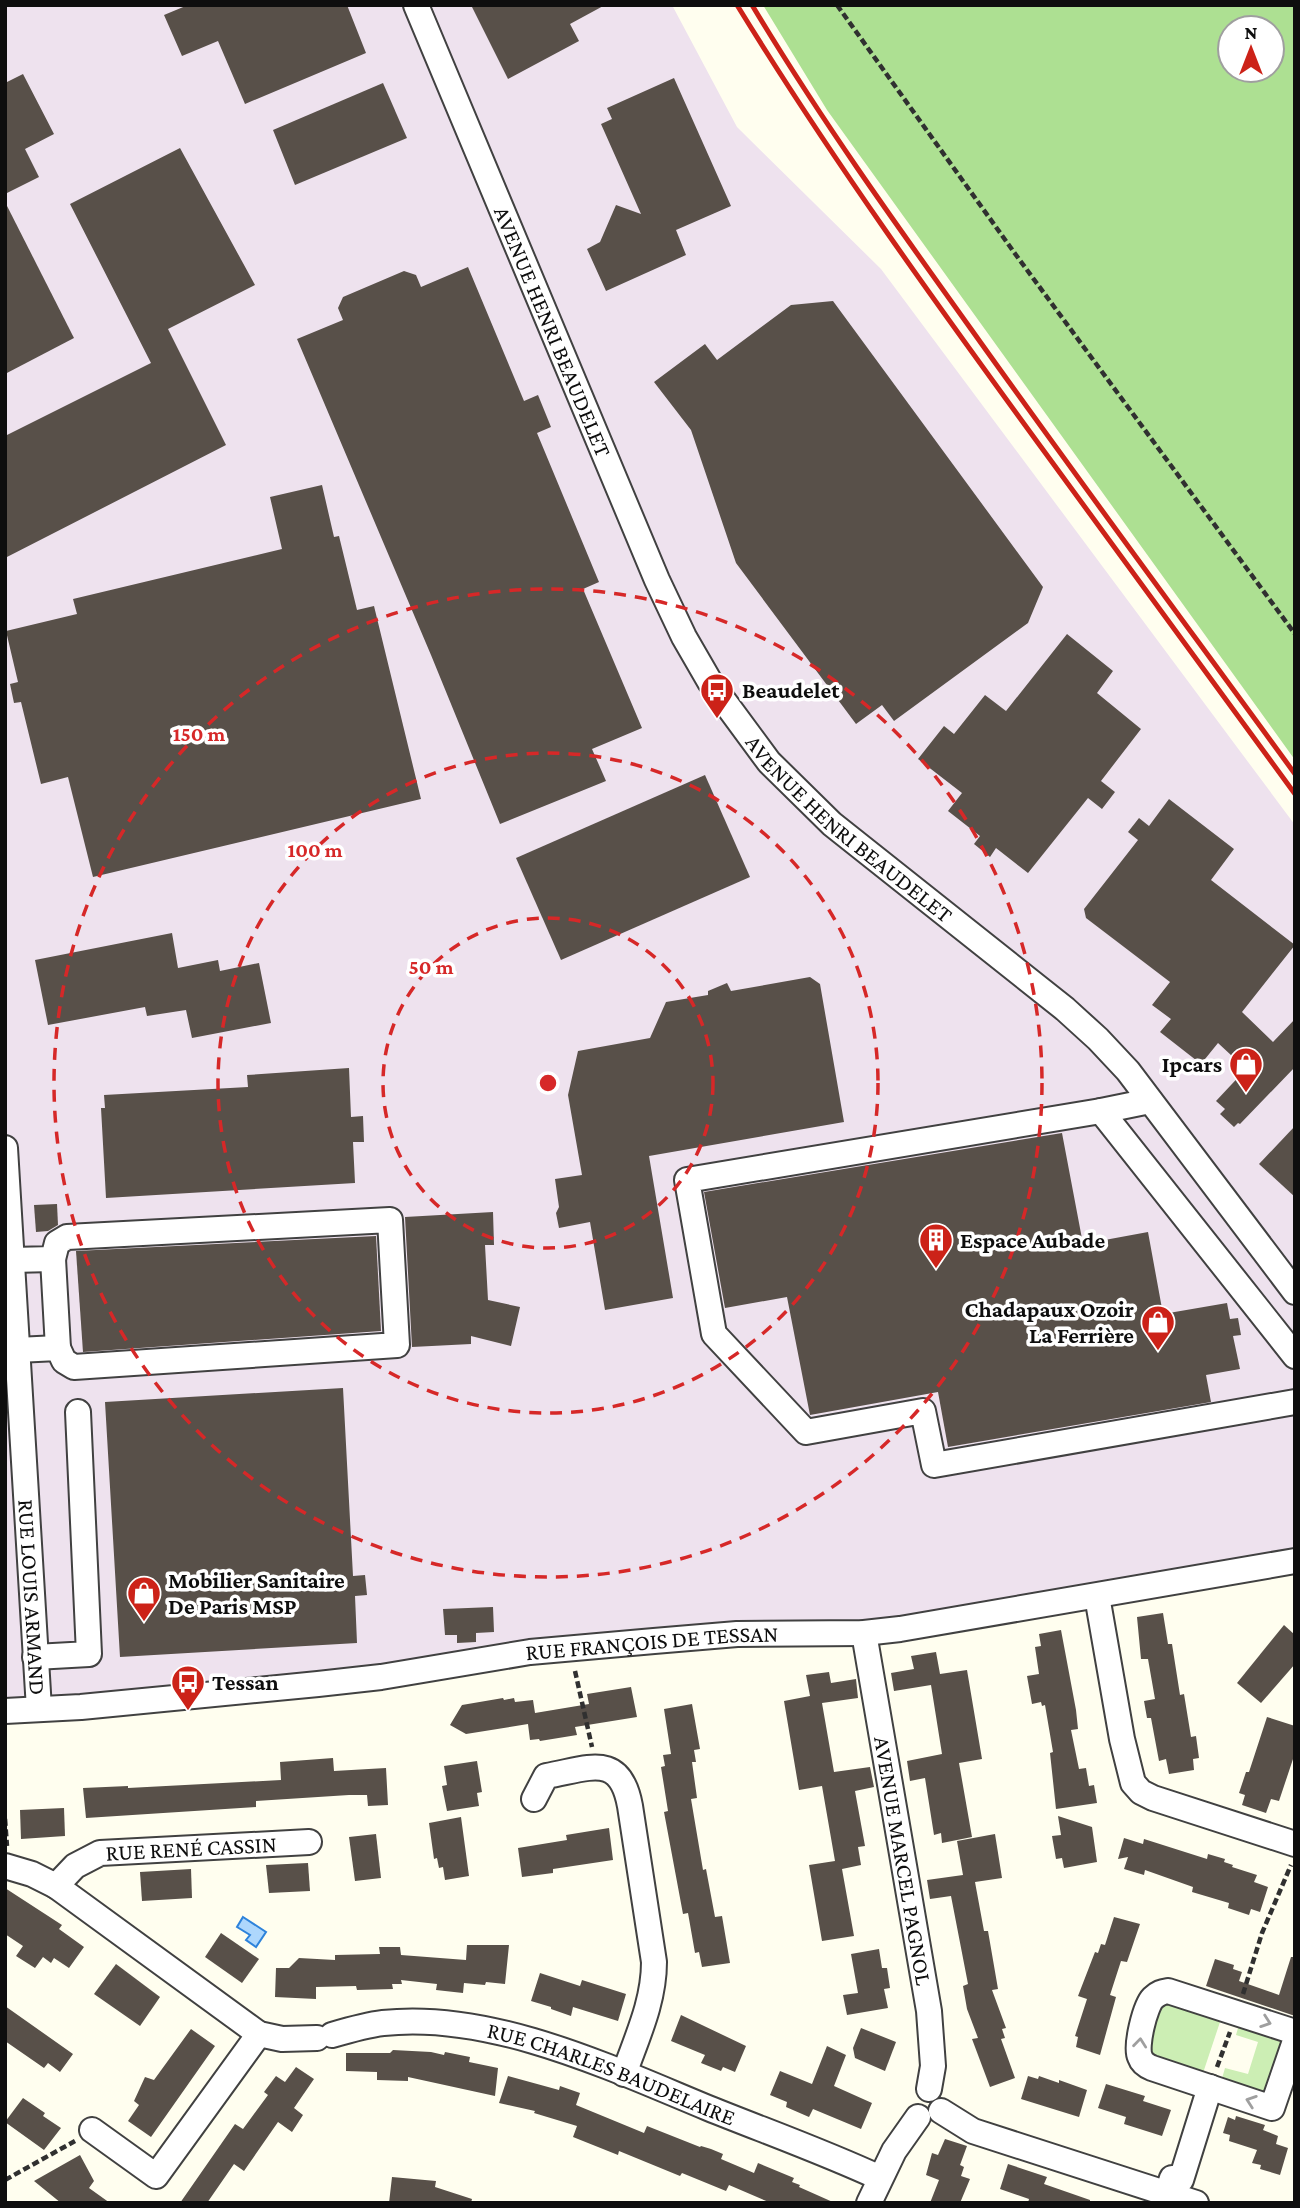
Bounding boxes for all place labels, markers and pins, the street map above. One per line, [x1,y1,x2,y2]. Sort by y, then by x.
bus stop icon: Beaudelet [698,671,736,720]
place label: Beaudelet [742,677,840,703]
shop icon: Ipcars [1227,1045,1265,1094]
place label: Ipcars [1162,1051,1222,1077]
centre of rings [536,1071,560,1095]
building icon: Espace Aubade [917,1221,955,1270]
place label: Espace Aubade [960,1227,1105,1253]
place label: Chadapaux Ozoir La Ferrière [965,1296,1134,1348]
shop icon: Chadapaux Ozoir La Ferrière [1139,1303,1177,1352]
place label: Mobilier Sanitaire De Paris MSP [168,1567,345,1619]
shop icon: Mobilier Sanitaire De Paris MSP [125,1574,163,1623]
bus stop icon: Tessan [169,1663,207,1712]
place label: Tessan [212,1669,279,1695]

